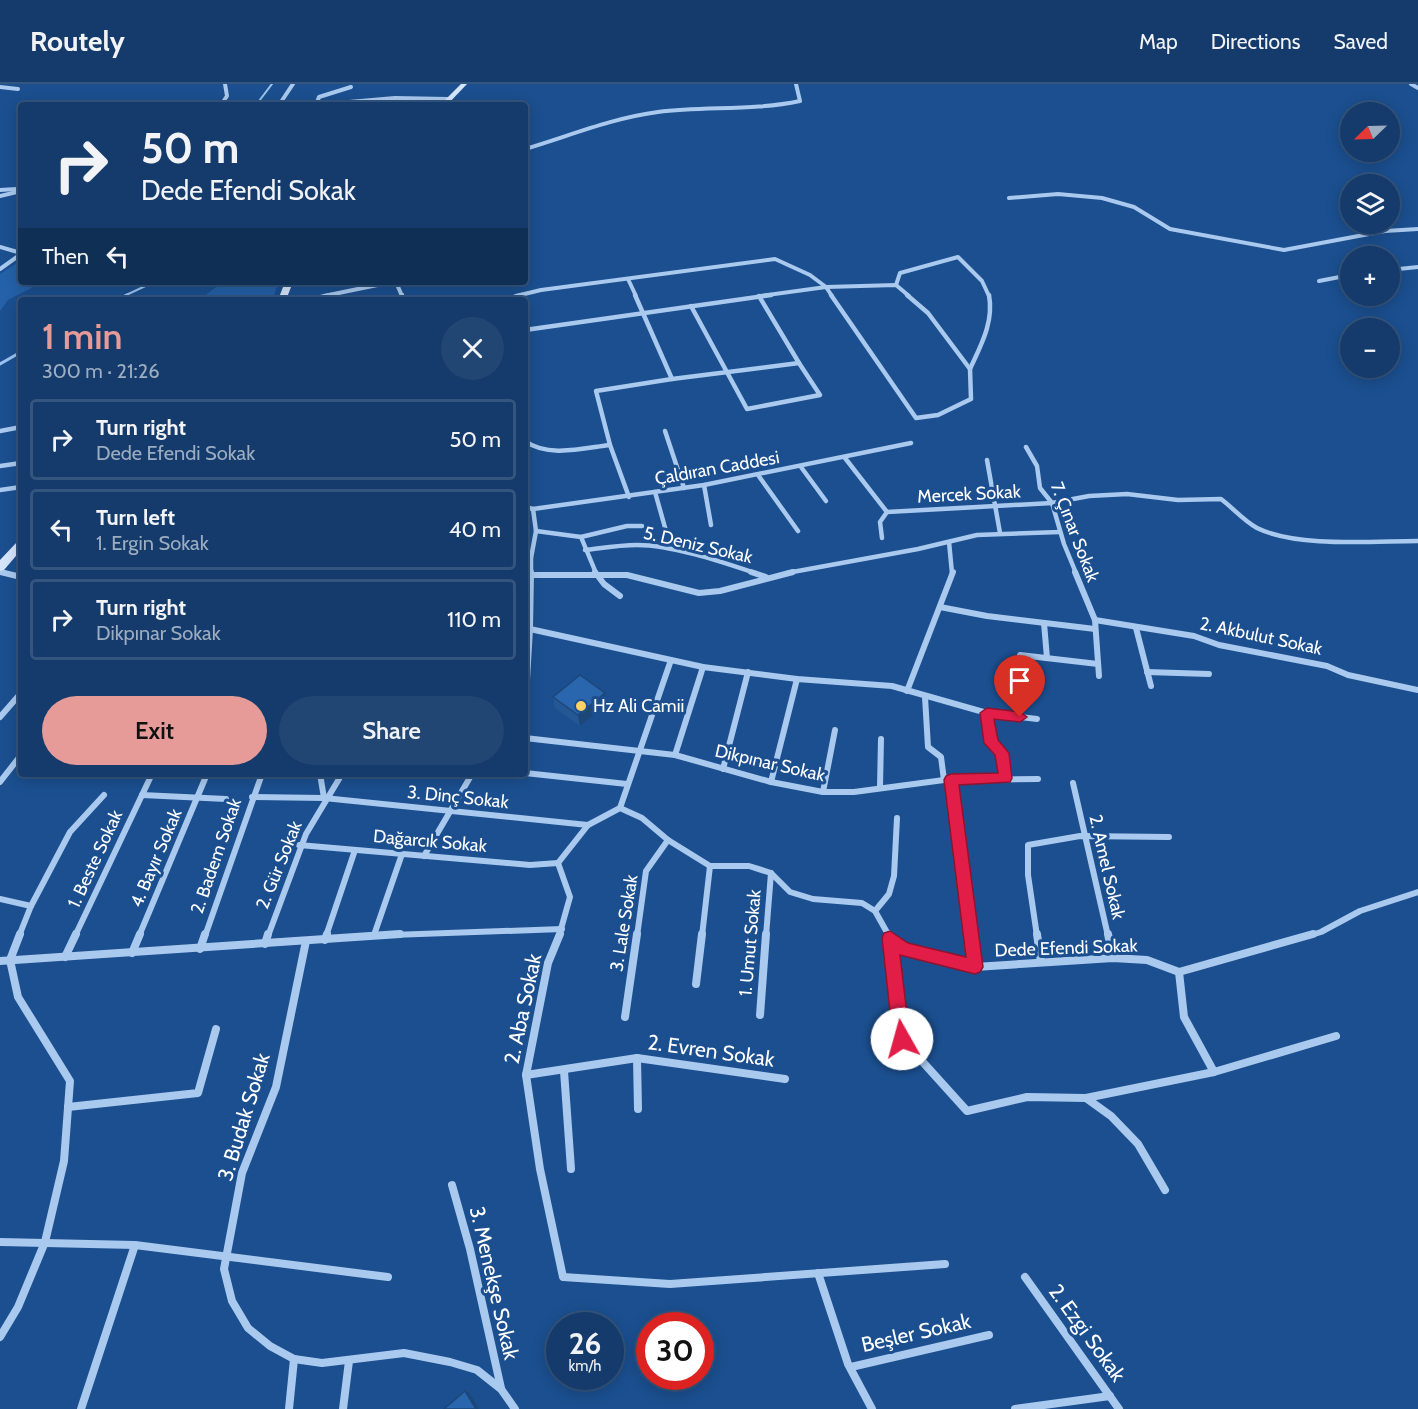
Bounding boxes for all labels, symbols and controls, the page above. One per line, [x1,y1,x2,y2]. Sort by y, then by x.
text: Routely [30,24,125,58]
text: Map [1139,29,1178,54]
text: Directions [1211,29,1300,54]
text: Saved [1333,29,1388,54]
north arrow [1340,102,1400,162]
map controls [1340,102,1400,378]
text: 50 m [141,122,239,174]
icon: right [42,126,120,204]
text: Dede Efendi Sokak [141,174,356,207]
button: layers [1340,174,1400,234]
icon: left [101,240,134,273]
text: Then [42,243,89,270]
button: + [1340,246,1400,306]
text: 1 min [42,314,122,358]
button: close [441,317,504,380]
button: − [1340,318,1400,378]
text: 300 m · 21:26 [42,359,160,383]
text: Turn right [96,414,186,441]
icon: right [45,423,78,456]
text: 50 m [449,426,501,453]
text: Dede Efendi Sokak [96,441,255,465]
street label: Çaldıran Caddesi [653,446,781,490]
street label: 7. Çınar Sokak [1046,479,1104,586]
street label: Mercek Sokak [917,480,1022,508]
text: Turn left [96,504,175,531]
icon: left [45,513,78,546]
text: 40 m [449,516,501,543]
street label: 5. Deniz Sokak [641,522,756,568]
text: 1. Ergin Sokak [96,531,209,555]
text: Turn right [96,594,186,621]
icon: right [45,603,78,636]
text: 110 m [447,606,501,633]
street label: 2. Akbulut Sokak [1198,612,1325,660]
text: Dikpınar Sokak [96,621,221,645]
pin [994,655,1045,717]
icon: arrive [1003,664,1036,697]
place label: Hz Ali Camii [593,695,684,717]
button: Exit [42,696,267,765]
button: Share [279,696,504,765]
marker: Hz Ali Camii [574,699,588,713]
street label: Dikpınar Sokak [713,740,828,787]
street label: 3. Dinç Sokak [406,781,511,813]
street label: 2. Badem Sokak [186,794,246,917]
street label: 4. Bayır Sokak [125,805,187,910]
street label: 1. Beste Sokak [63,806,128,911]
street label: 2. Amel Sokak [1084,813,1130,922]
street label: 2. Gür Sokak [251,817,307,912]
street label: Dağarcık Sokak [372,825,489,857]
street label: 3. Lale Sokak [605,872,643,973]
street label: 1. Umut Sokak [734,888,766,997]
street label: Dede Efendi Sokak [994,934,1139,961]
street label: 2. Aba Sokak [499,951,547,1066]
position arrow [870,1007,934,1071]
street label: 2. Evren Sokak [646,1029,777,1072]
street label: 3. Budak Sokak [212,1049,275,1184]
street label: 3. Menekşe Sokak [465,1204,524,1363]
street label: 2. Ezgi Sokak [1044,1279,1131,1387]
street label: Beşler Sokak [859,1308,974,1357]
speed limit sign: 30 [636,1312,714,1390]
text: 26 [569,1325,601,1362]
text: km/h [569,1357,601,1375]

